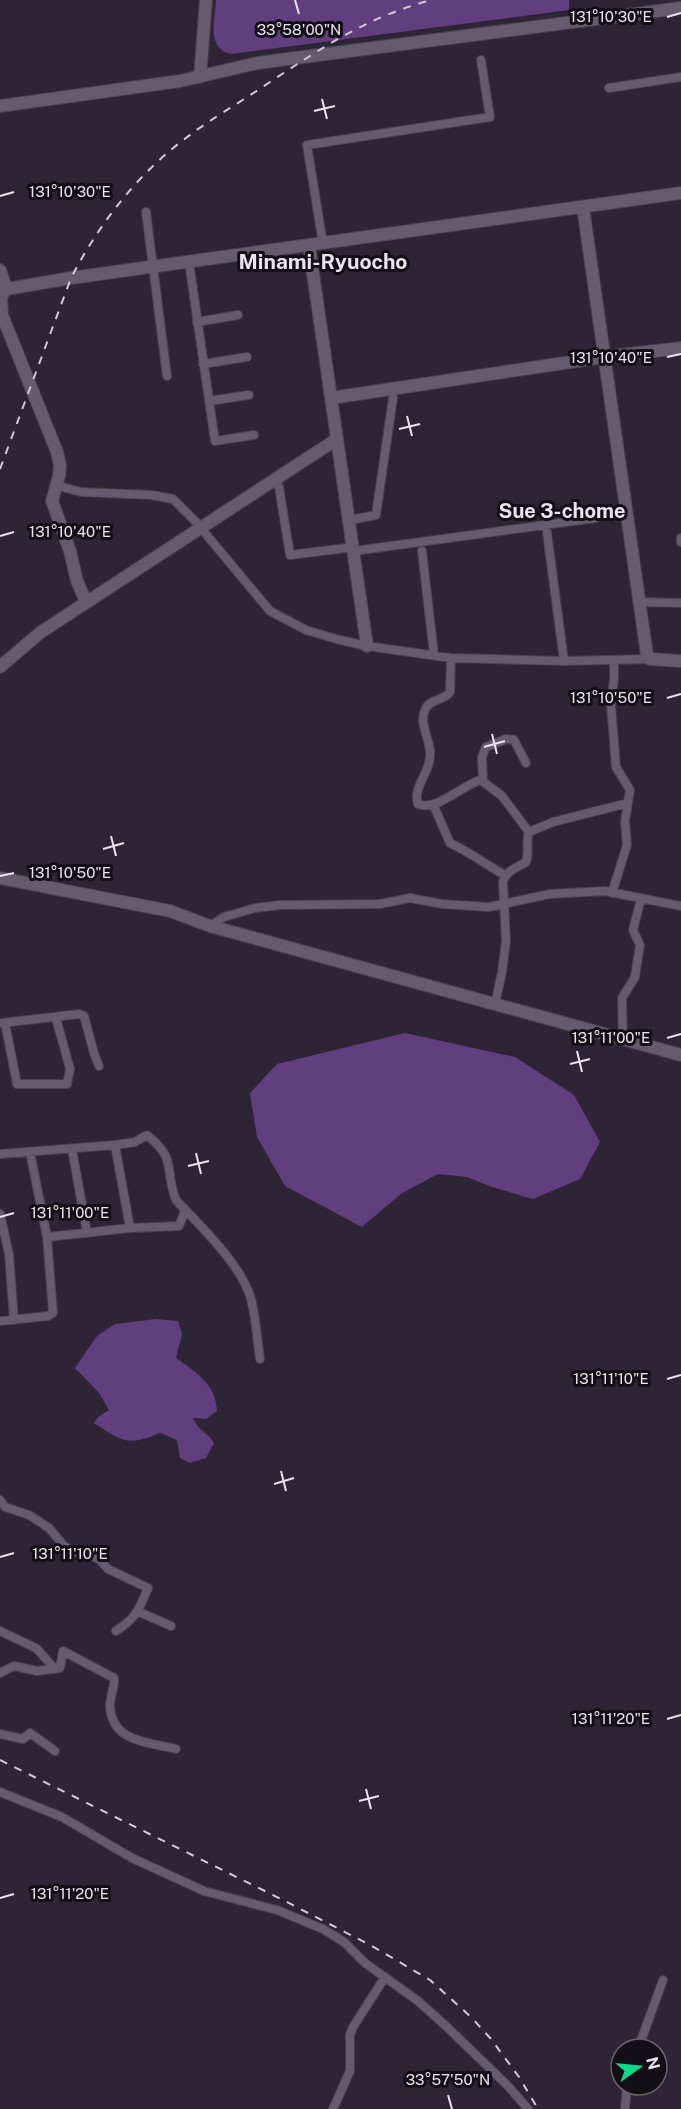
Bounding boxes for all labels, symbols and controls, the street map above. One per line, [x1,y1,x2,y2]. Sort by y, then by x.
text: 131°10'30"E [570,8,652,25]
text: 33°58'00"N [257,21,341,38]
text: 131°10'30"E [29,183,111,200]
district label: Minami-Ryuocho [239,249,407,274]
text: 131°10'40"E [570,349,652,366]
district label: Sue 3-chome [499,499,625,523]
text: 131°10'40"E [29,523,111,540]
text: 131°10'50"E [570,689,652,706]
text: 131°10'50"E [29,864,111,881]
text: 131°11'00"E [572,1029,650,1046]
text: 131°11'00"E [31,1204,109,1221]
text: 131°11'10"E [573,1370,649,1387]
text: 131°11'10"E [32,1545,108,1562]
text: 131°11'20"E [572,1710,650,1727]
text: 131°11'20"E [31,1885,109,1902]
north arrow [609,2037,669,2097]
text: N [642,2055,664,2072]
text: 33°57'50"N [406,2071,490,2088]

